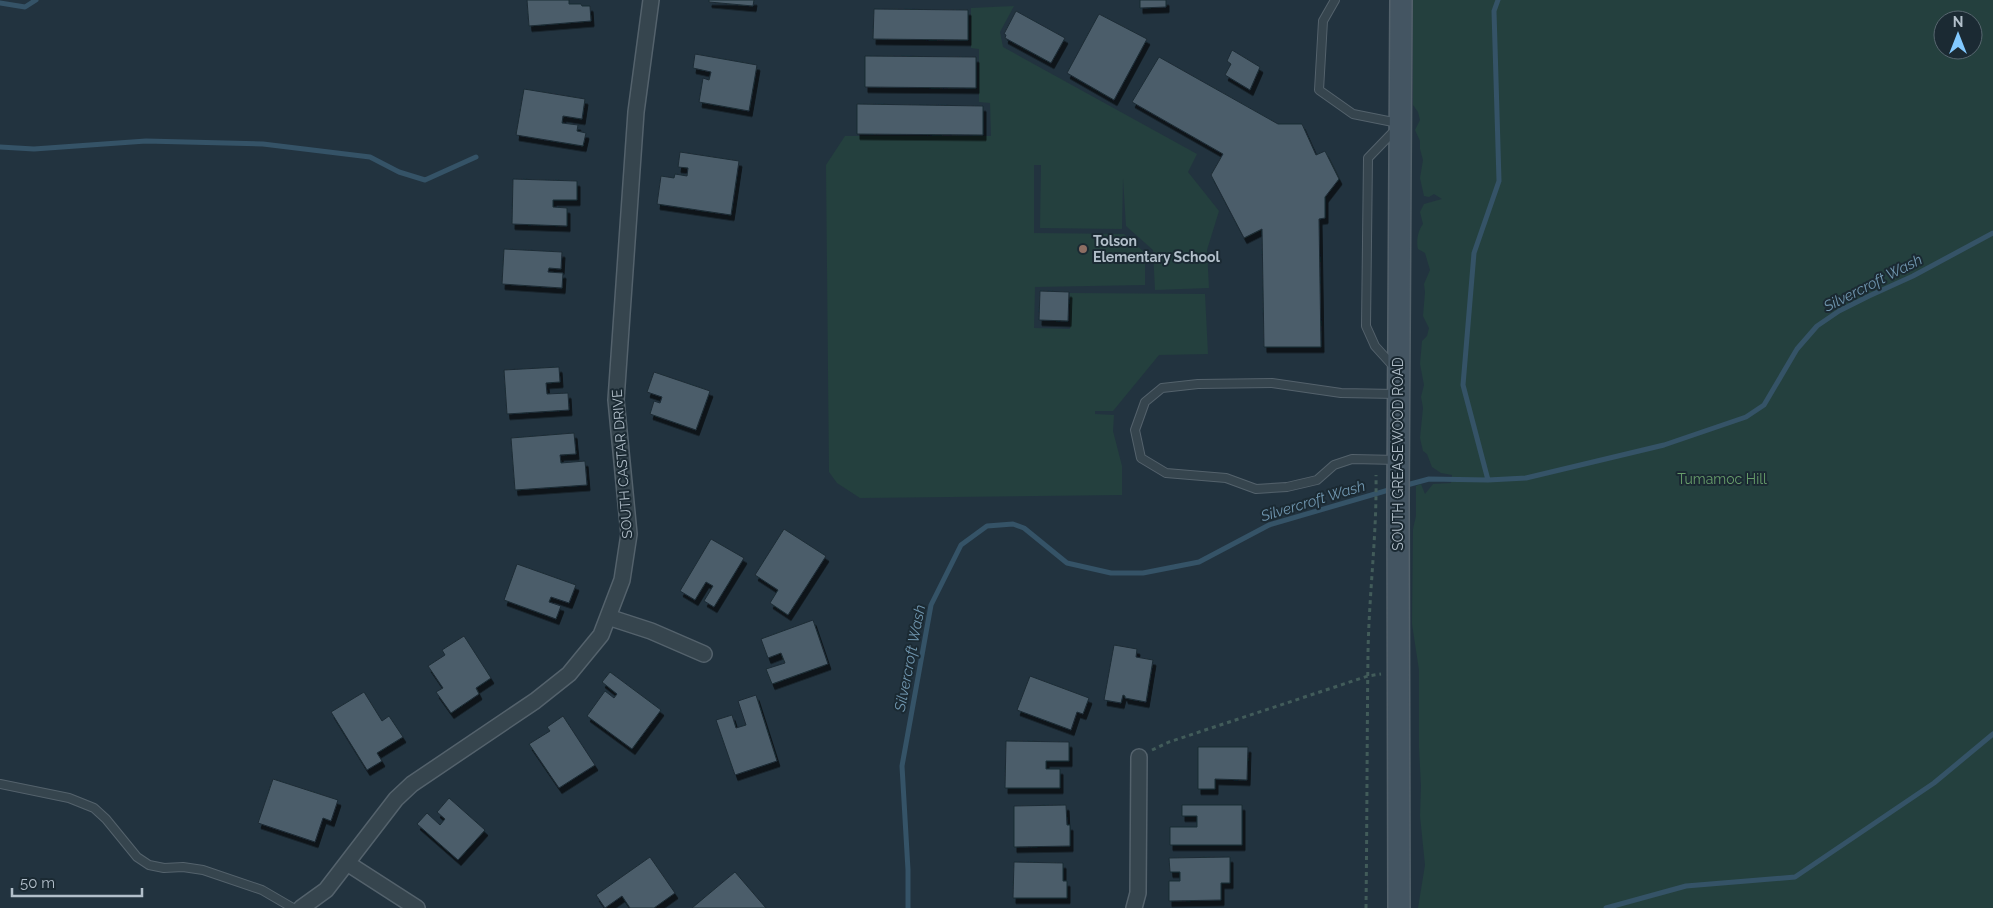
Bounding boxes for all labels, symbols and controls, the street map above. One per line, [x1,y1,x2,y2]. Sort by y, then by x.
north arrow [1933,10,1983,60]
text: N [1953,14,1963,30]
place label: Tolson Elementary School [1093,233,1221,265]
marker: Tolson Elementary School [1077,243,1089,255]
water label: Silvercroft Wash [1820,250,1925,316]
street label: SOUTH GREASEWOOD ROAD [1390,357,1406,551]
street label: SOUTH CASTAR DRIVE [609,389,635,539]
park label: Tumamoc Hill [1677,471,1767,487]
water label: Silvercroft Wash [1258,477,1367,526]
water label: Silvercroft Wash [891,603,929,714]
scale bar [12,866,142,898]
text: 50 m [20,874,55,892]

